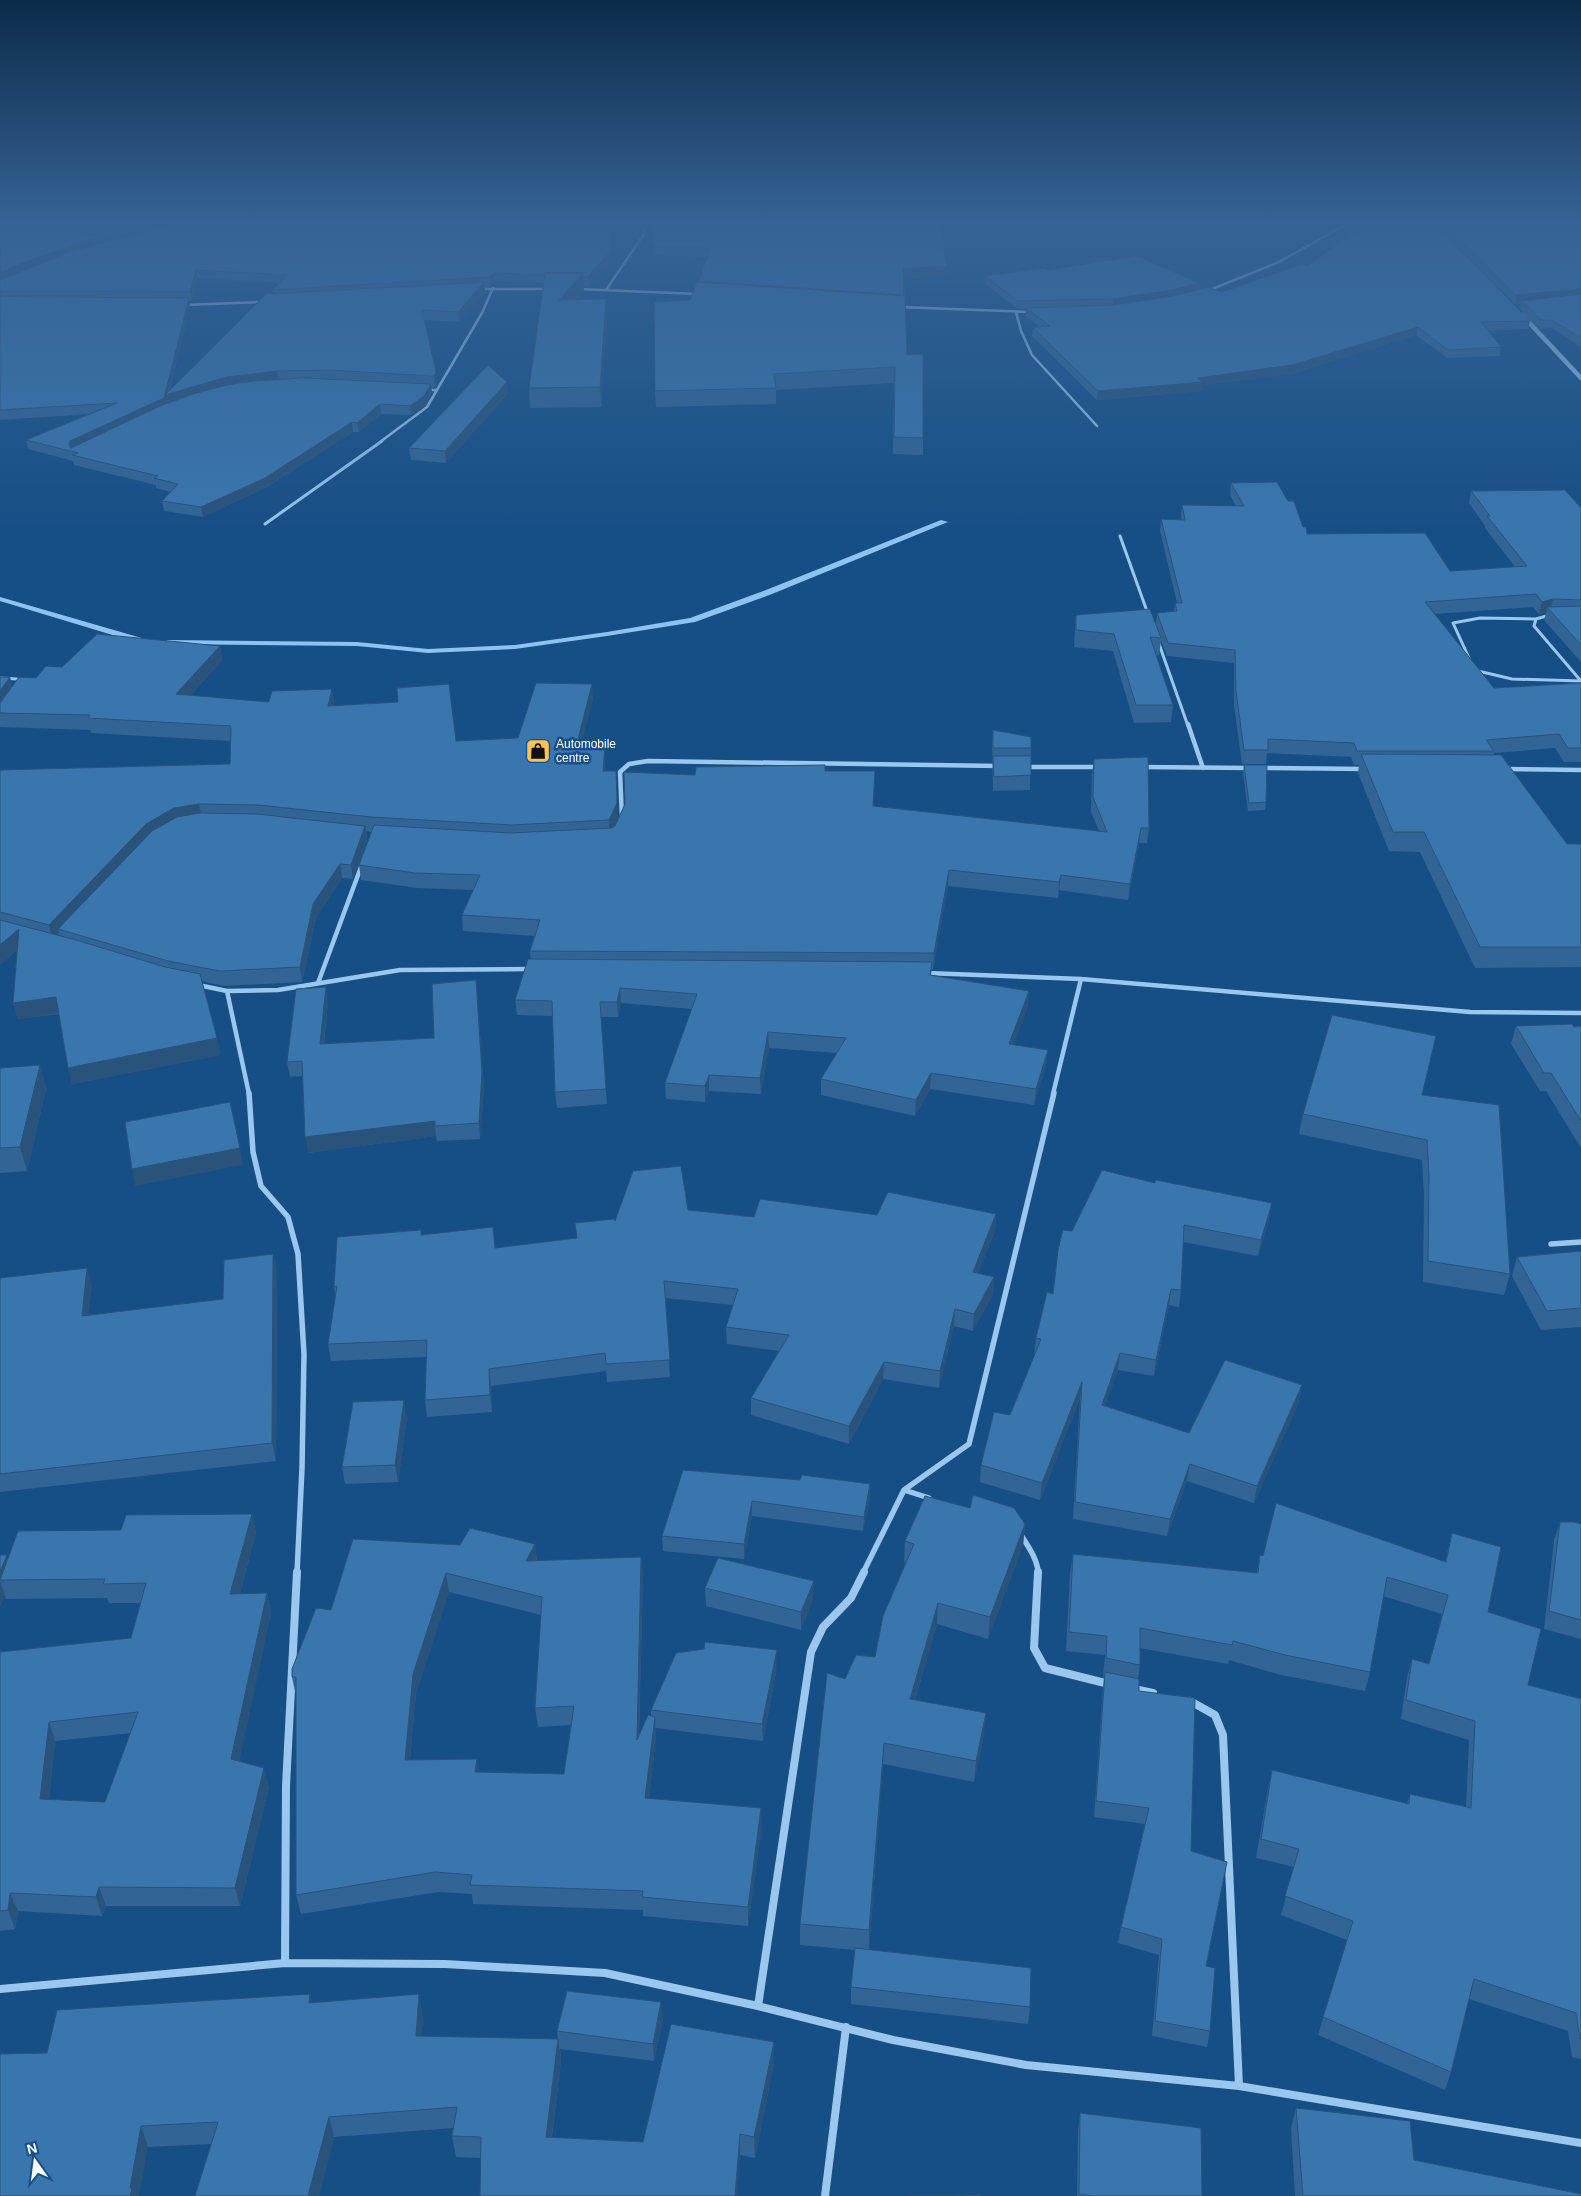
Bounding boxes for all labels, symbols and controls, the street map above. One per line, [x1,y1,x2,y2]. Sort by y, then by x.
place label: Automobile centre [556,737,616,765]
shop icon: Automobile centre [525,738,551,764]
north arrow [10,2136,60,2186]
text: N [25,2139,39,2157]

